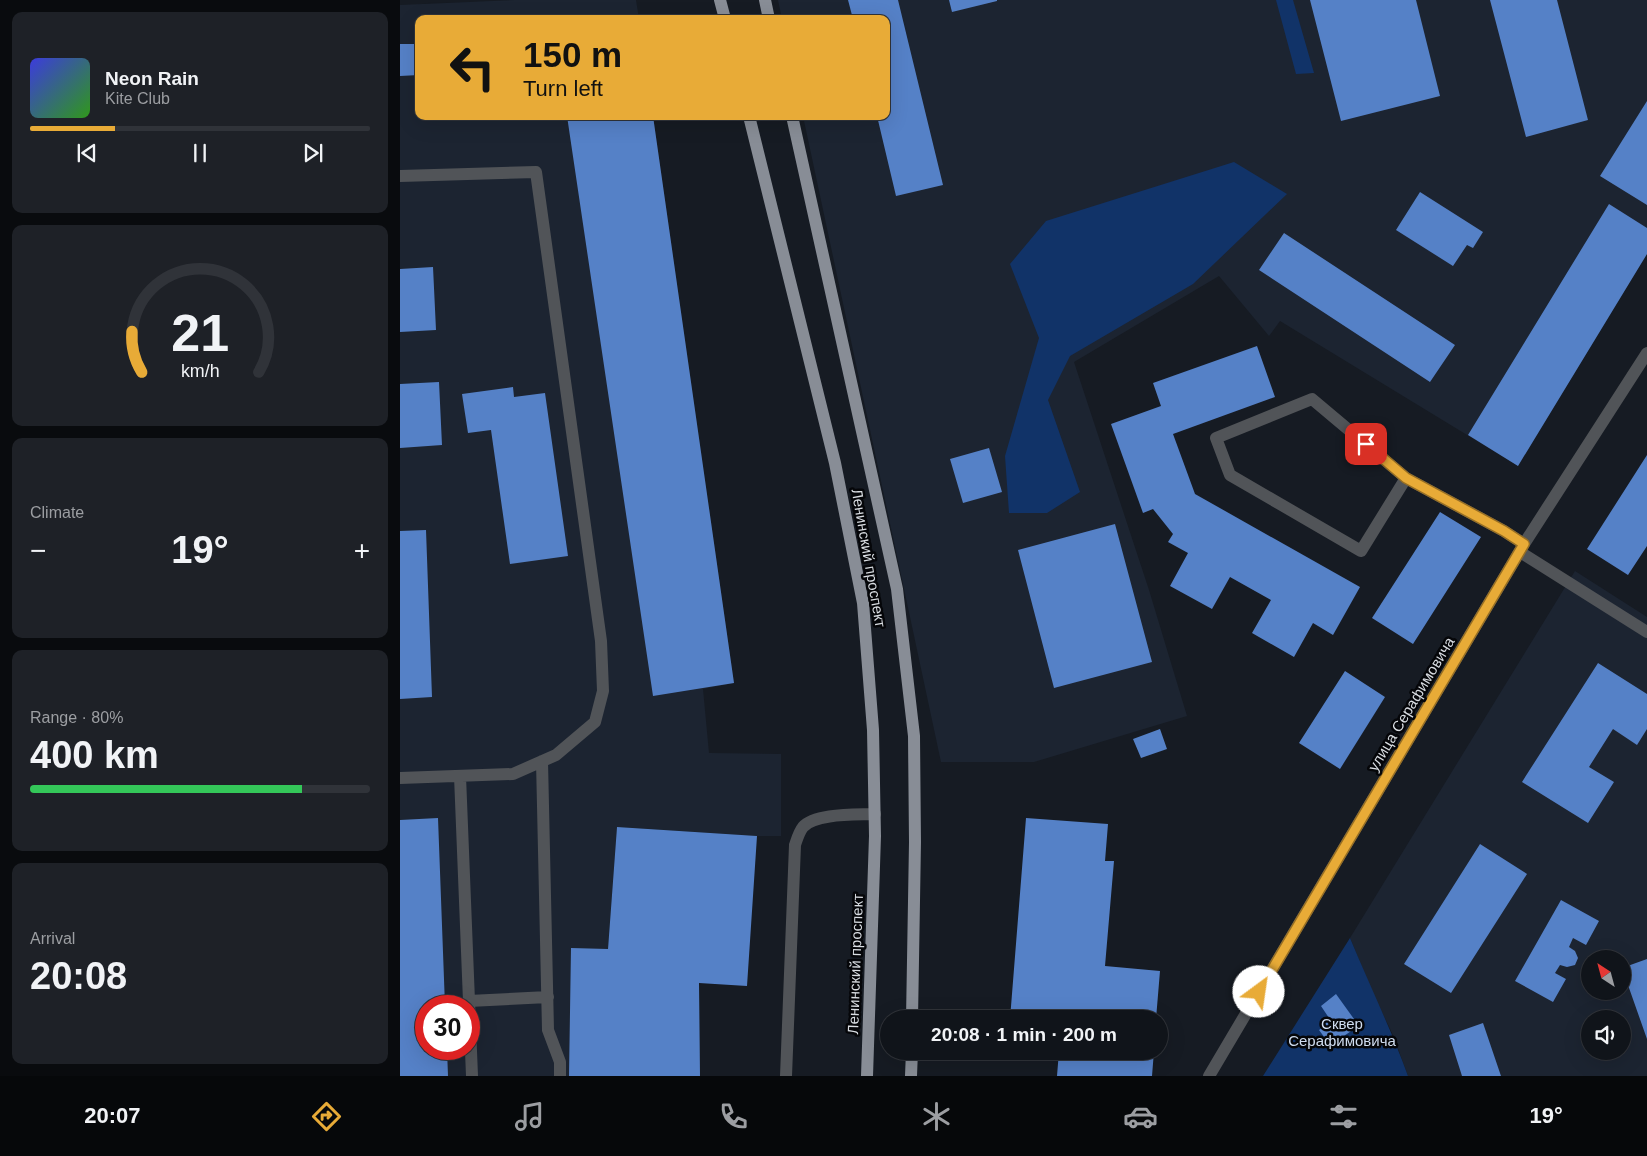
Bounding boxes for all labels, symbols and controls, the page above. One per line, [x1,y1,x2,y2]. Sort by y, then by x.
icon: left [440,35,505,100]
text: 150 m [523,35,622,74]
text: Neon Rain [105,68,199,89]
text: Turn left [523,76,603,101]
text: Kite Club [105,90,170,107]
icon: previous [73,139,101,167]
icon: pause [186,139,214,167]
icon: next [299,139,327,167]
text: 21 [171,304,229,362]
text: km/h [181,361,219,381]
pin [1345,423,1387,465]
icon: arrive [1352,430,1380,458]
street label: Ленинский проспект [848,487,890,629]
text: Climate [30,504,84,521]
text: 19° [171,529,229,571]
text: − [30,535,46,566]
text: + [354,535,370,566]
street label: улица Серафимовича [1364,633,1458,774]
text: Range · 80% [30,709,123,726]
text: 400 km [30,734,159,776]
street label: Ленинский проспект [844,893,866,1035]
text: Arrival [30,930,75,947]
north arrow [1581,950,1631,1000]
map controls [1581,950,1631,1060]
text: 20:08 [30,955,127,997]
position arrow [1232,965,1284,1017]
speed limit sign: 30 [415,995,480,1060]
button: sound [1581,1010,1631,1060]
park label: Сквер Серафимовича [1288,1015,1397,1049]
text: 20:08 · 1 min · 200 m [931,1024,1117,1045]
icon: directions [309,1099,344,1134]
icon: music [512,1099,547,1134]
icon: phone [716,1099,751,1134]
icon: climate [919,1099,954,1134]
icon: car [1123,1099,1158,1134]
icon: filters [1326,1099,1361,1134]
text: 20:07 [84,1103,140,1128]
text: 19° [1529,1103,1563,1128]

